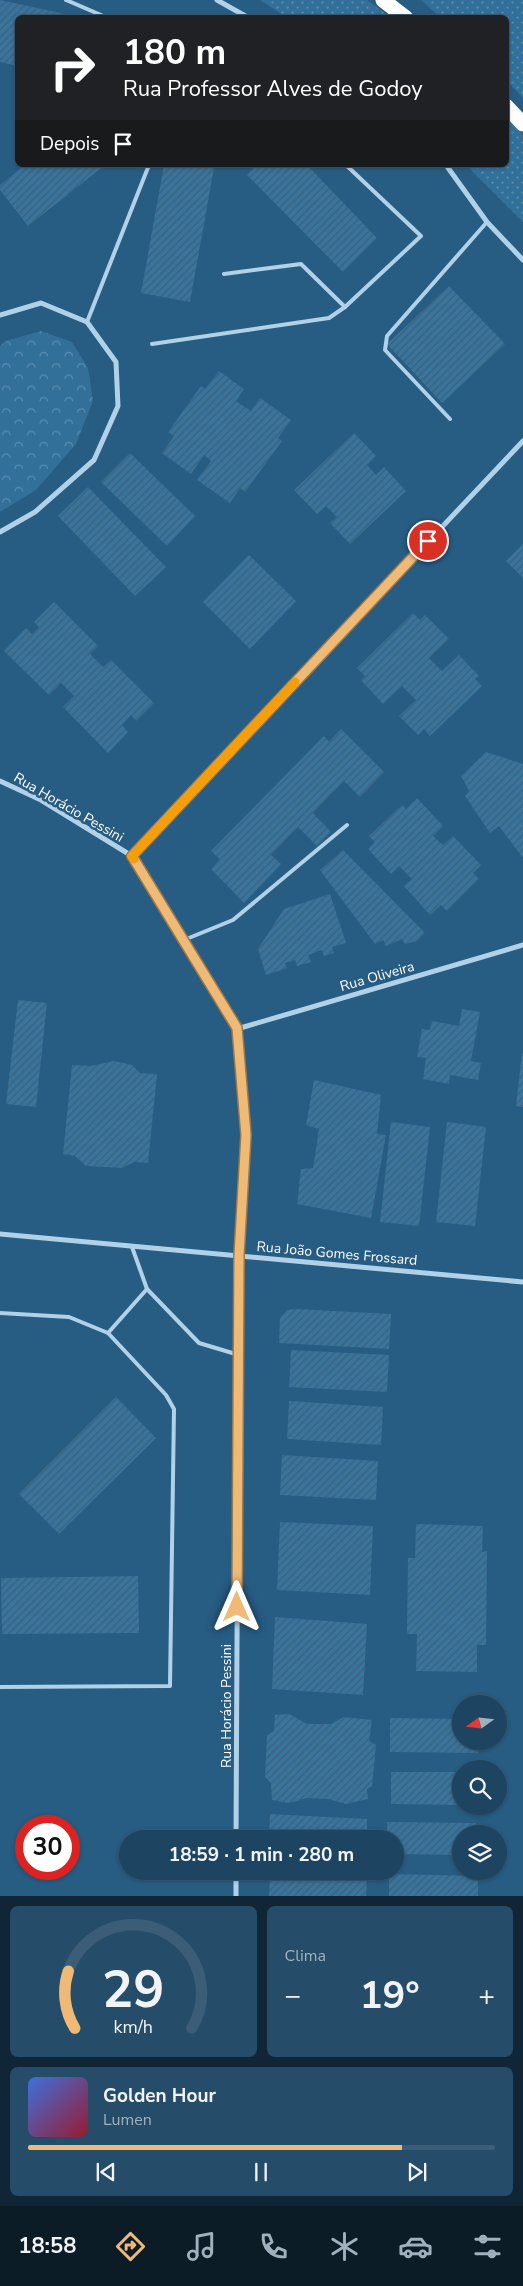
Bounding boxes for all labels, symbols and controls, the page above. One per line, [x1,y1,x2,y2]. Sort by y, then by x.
text: 180 m [123,29,226,76]
icon: right [40,35,105,100]
text: Rua Professor Alves de Godoy [123,74,423,104]
icon: arrive [109,130,137,158]
text: Depois [40,131,99,157]
pin [407,520,449,562]
icon: arrive [414,527,442,555]
street label: Rua Horácio Pessini [10,768,127,847]
street label: Rua Oliveira [338,957,417,996]
street label: Rua João Gomes Frossard [256,1237,418,1270]
position arrow [210,1580,262,1632]
street label: Rua Horácio Pessini [217,1644,236,1768]
north arrow [452,1695,508,1750]
map controls [452,1695,507,1880]
button: search [452,1760,507,1815]
speed limit sign: 30 [15,1815,80,1880]
button: layers [452,1825,507,1880]
text: 18:59 · 1 min · 280 m [169,1842,354,1868]
text: Clima [285,1945,326,1967]
text: 29 [102,1954,164,2025]
text: 19° [360,1970,420,2021]
text: − [285,1977,301,2015]
text: + [478,1977,495,2015]
text: km/h [114,2015,153,2039]
text: Golden Hour [103,2083,216,2109]
text: Lumen [103,2109,152,2131]
icon: previous [92,2158,120,2186]
icon: pause [247,2158,275,2186]
icon: next [403,2158,431,2186]
icon: directions [113,2229,148,2264]
icon: music [184,2229,219,2264]
icon: phone [256,2229,291,2264]
icon: climate [327,2229,362,2264]
icon: car [398,2229,433,2264]
icon: filters [470,2229,505,2264]
text: 18:58 [18,2231,76,2261]

